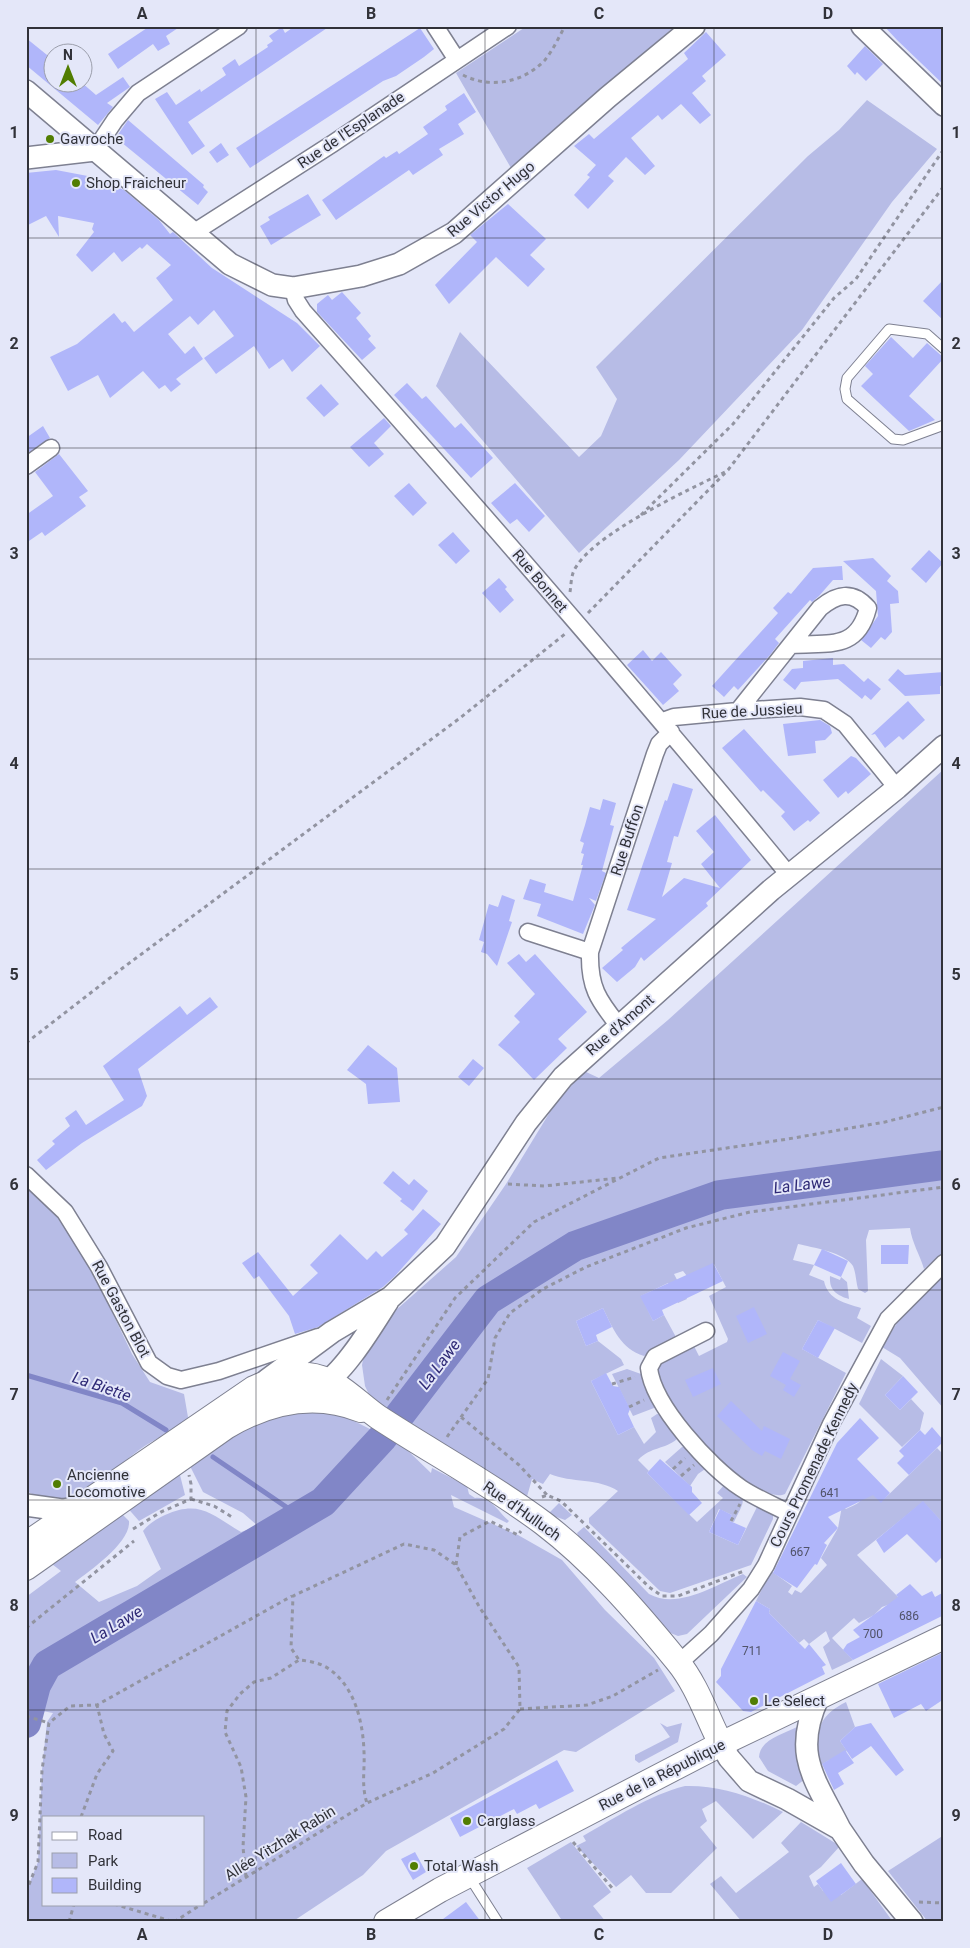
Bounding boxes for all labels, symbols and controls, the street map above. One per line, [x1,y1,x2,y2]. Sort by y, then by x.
text: A [137,4,148,23]
text: B [366,4,376,23]
text: C [594,4,604,23]
text: D [823,4,833,23]
north arrow [42,42,92,92]
text: N [63,47,73,63]
street label: Rue de l'Esplanade [294,88,408,172]
text: 1 [9,123,19,142]
text: 1 [951,123,961,142]
place label: Gavroche [60,130,123,148]
marker: Gavroche [44,133,56,145]
street label: Rue Victor Hugo [444,157,538,241]
place label: Shop Fraicheur [86,174,186,192]
marker: Shop Fraicheur [70,177,82,189]
text: 2 [9,334,19,353]
text: 2 [951,334,961,353]
text: 3 [9,544,19,563]
text: 3 [951,544,961,563]
street label: Rue Bonnet [509,546,572,616]
street label: Rue de Jussieu [701,699,803,723]
text: 4 [9,754,19,773]
text: 4 [951,754,961,773]
street label: Rue Buffon [607,802,647,878]
text: 5 [9,965,19,984]
text: 5 [951,965,961,984]
street label: Rue d'Amont [582,991,658,1059]
water label: La Lawe [772,1172,832,1197]
text: 6 [9,1175,19,1194]
text: 6 [951,1175,961,1194]
street label: Rue Gaston Blot [88,1257,154,1361]
water label: La Lawe [415,1336,464,1393]
water label: La Biette [70,1368,134,1405]
street label: Cours Promenade Kennedy [766,1380,862,1550]
text: 7 [9,1385,19,1404]
text: 7 [951,1385,961,1404]
place label: Ancienne Locomotive [67,1466,145,1501]
marker: Ancienne Locomotive [51,1478,63,1490]
street label: Rue d'Hulluch [480,1478,564,1544]
house number: 641 [820,1486,840,1500]
house number: 667 [790,1545,810,1559]
text: 8 [9,1596,19,1615]
text: 8 [951,1596,961,1615]
water label: La Lawe [87,1601,146,1647]
house number: 686 [899,1609,919,1623]
house number: 700 [863,1627,883,1641]
house number: 711 [742,1644,762,1658]
place label: Le Select [764,1692,825,1710]
marker: Le Select [748,1695,760,1707]
street label: Rue de la République [596,1735,728,1815]
street label: Allée Yitzhak Rabin [221,1802,339,1884]
text: 9 [9,1806,19,1825]
text: 9 [951,1806,961,1825]
place label: Carglass [477,1812,536,1830]
marker: Carglass [461,1815,473,1827]
legend [42,1816,205,1906]
text: Road [88,1826,122,1844]
text: Park [88,1852,119,1870]
place label: Total Wash [424,1857,498,1875]
marker: Total Wash [408,1860,420,1872]
text: Building [88,1876,142,1894]
text: A [137,1925,148,1944]
text: B [366,1925,376,1944]
text: C [594,1925,604,1944]
text: D [823,1925,833,1944]

